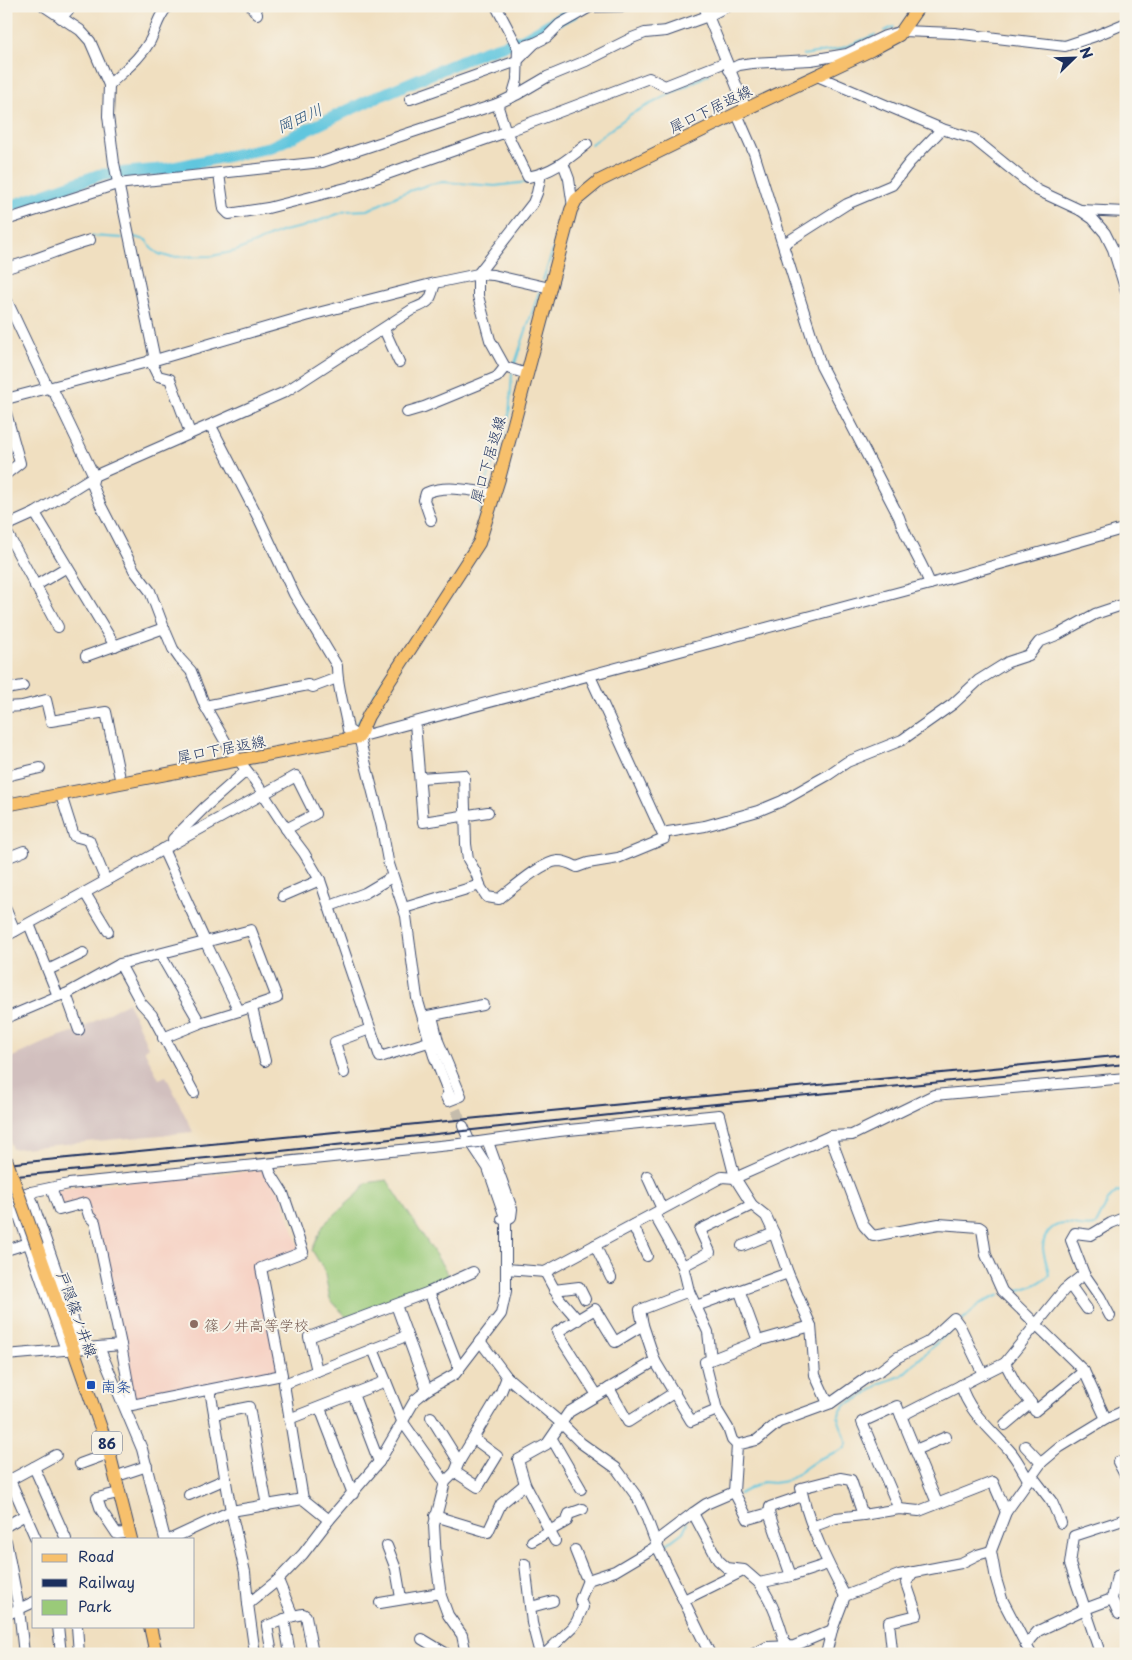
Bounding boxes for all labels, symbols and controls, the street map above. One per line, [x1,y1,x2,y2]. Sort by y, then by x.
north arrow [1050,32,1100,82]
text: N [1075,44,1098,62]
street label: 犀口下居返線 [665,78,755,138]
water label: 岡田川 [272,96,326,138]
street label: 犀口下居返線 [464,413,510,505]
street label: 犀口下居返線 [175,728,267,768]
street label: 戸隠篠ノ井線 [52,1268,104,1360]
place label: 篠ノ井高等学校 [204,1313,309,1336]
marker: 篠ノ井高等学校 [188,1318,200,1330]
place label: 南条 [101,1374,131,1397]
marker: 南条 [85,1379,97,1391]
road number: 86 [92,1432,122,1455]
legend [32,1538,195,1628]
text: Road [78,1544,114,1567]
text: Railway [78,1570,135,1593]
text: Park [78,1594,112,1617]

